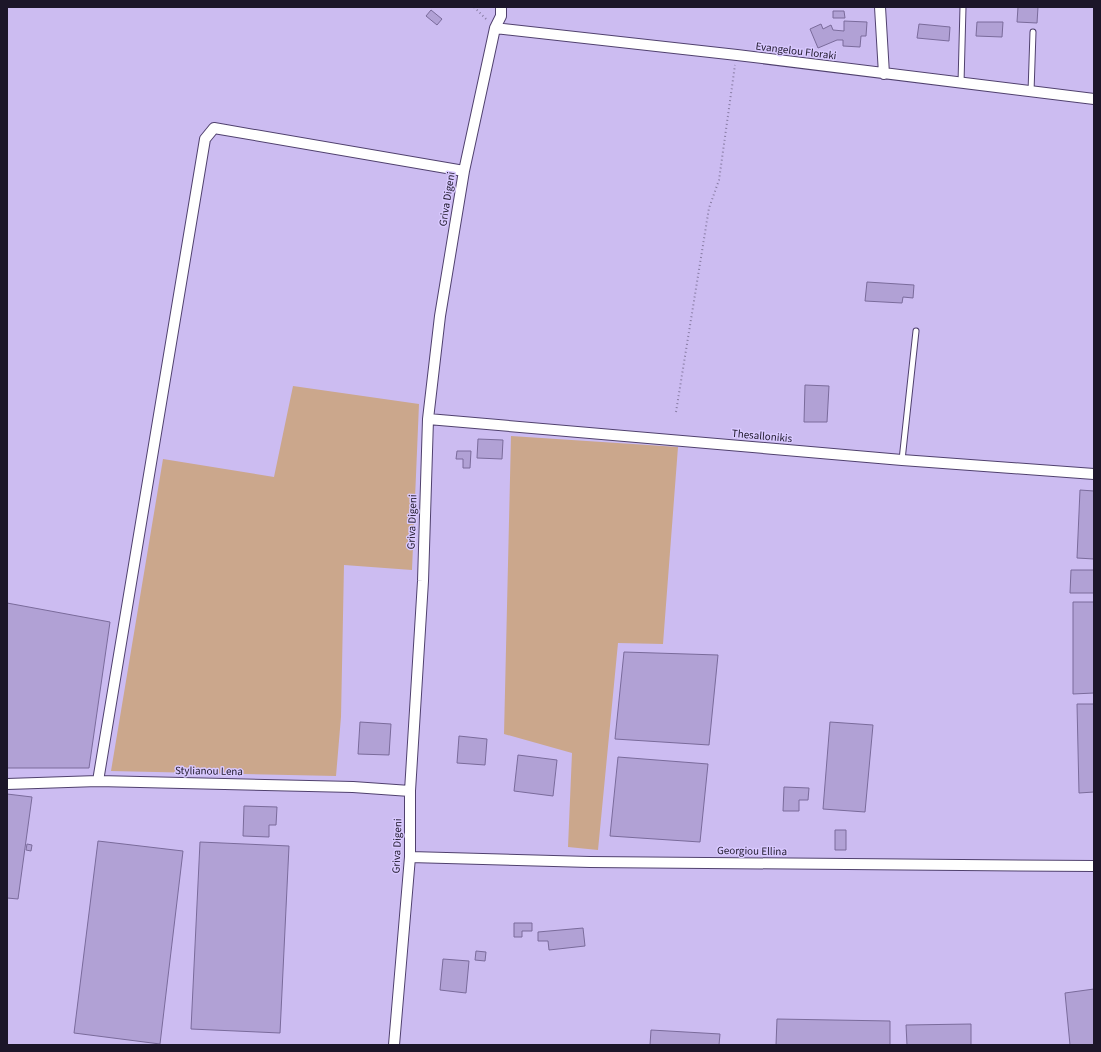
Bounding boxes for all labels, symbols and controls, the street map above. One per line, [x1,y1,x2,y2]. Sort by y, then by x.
street label: Evangelou Floraki [755,39,837,63]
street label: Griva Digeni [435,171,459,227]
street label: Thesallonikis [731,426,793,446]
street label: Griva Digeni [404,494,420,550]
street label: Stylianou Lena [175,763,243,779]
street label: Griva Digeni [389,818,405,874]
street label: Georgiou Ellina [717,843,787,859]

